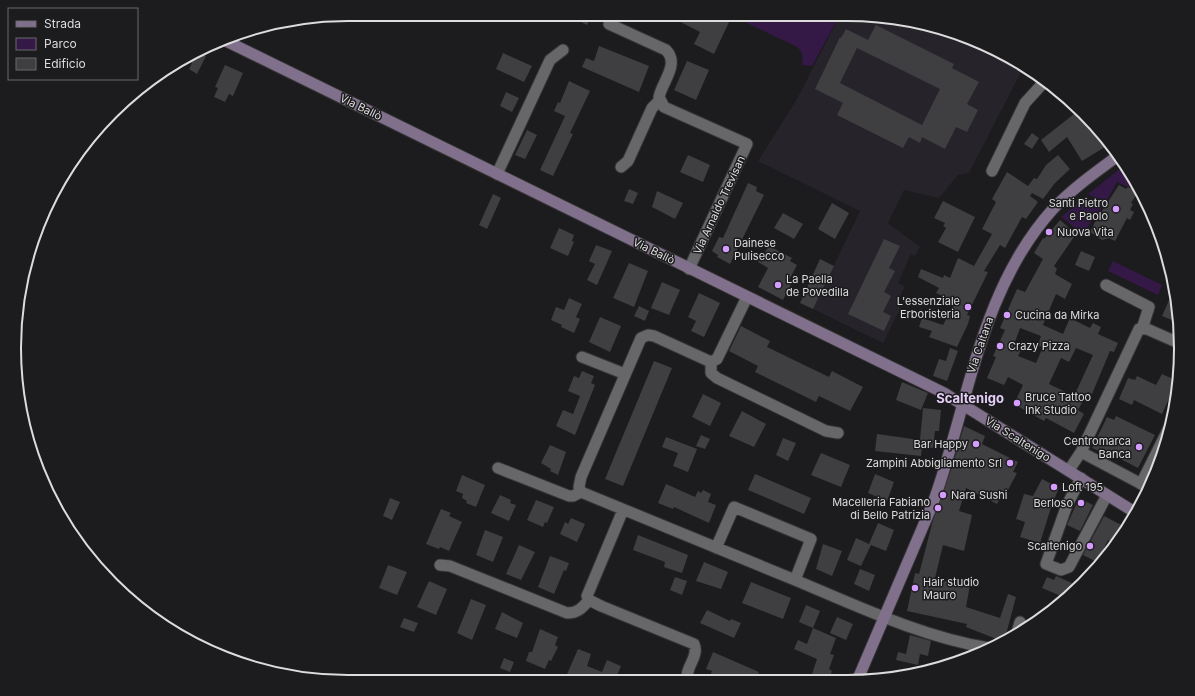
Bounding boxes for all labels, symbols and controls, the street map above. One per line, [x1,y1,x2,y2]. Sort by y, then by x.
legend [8,8,138,80]
text: Strada [44,16,81,31]
text: Parco [44,36,77,51]
text: Edificio [44,56,86,71]
street label: Via Ballò [338,91,385,123]
street label: Via Arnaldo Trevisan [690,153,748,257]
place label: Santi Pietro e Paolo [1049,196,1108,223]
marker: Santi Pietro e Paolo [1111,204,1121,214]
place label: Nuova Vita [1057,225,1114,239]
marker: Nuova Vita [1044,227,1054,237]
street label: Via Ballò [631,235,678,267]
place label: Dainese Pulisecco [734,236,785,263]
marker: Dainese Pulisecco [721,244,731,254]
place label: La Paella de Povedilla [786,272,849,299]
marker: La Paella de Povedilla [773,280,783,290]
place label: L'essenziale Erboristeria [897,294,960,321]
marker: L'essenziale Erboristeria [963,302,973,312]
place label: Cucina da Mirka [1015,308,1099,322]
marker: Cucina da Mirka [1002,310,1012,320]
street label: Via Caltana [964,315,996,375]
place label: Crazy Pizza [1008,339,1070,353]
marker: Crazy Pizza [995,341,1005,351]
district label: Scaltenigo [936,390,1004,406]
place label: Bruce Tattoo Ink Studio [1025,390,1092,417]
marker: Bruce Tattoo Ink Studio [1012,398,1022,408]
street label: Via Scaltenigo [983,413,1054,465]
place label: Centromarca Banca [1064,434,1131,461]
place label: Bar Happy [914,437,968,451]
marker: Bar Happy [971,439,981,449]
marker: Centromarca Banca [1134,442,1144,452]
place label: Zampini Abbigliamento Srl [866,456,1002,470]
marker: Zampini Abbigliamento Srl [1005,458,1015,468]
place label: Loft 195 [1062,480,1103,494]
marker: Loft 195 [1049,482,1059,492]
place label: Nara Sushi [951,488,1007,502]
marker: Nara Sushi [938,490,948,500]
place label: Macelleria Fabiano di Bello Patrizia [832,495,930,522]
place label: Berloso [1033,496,1073,510]
marker: Berloso [1076,498,1086,508]
marker: Macelleria Fabiano di Bello Patrizia [933,503,943,513]
place label: Scaltenigo [1027,539,1082,553]
marker: Scaltenigo [1085,541,1095,551]
place label: Hair studio Mauro [923,575,980,602]
marker: Hair studio Mauro [910,583,920,593]

